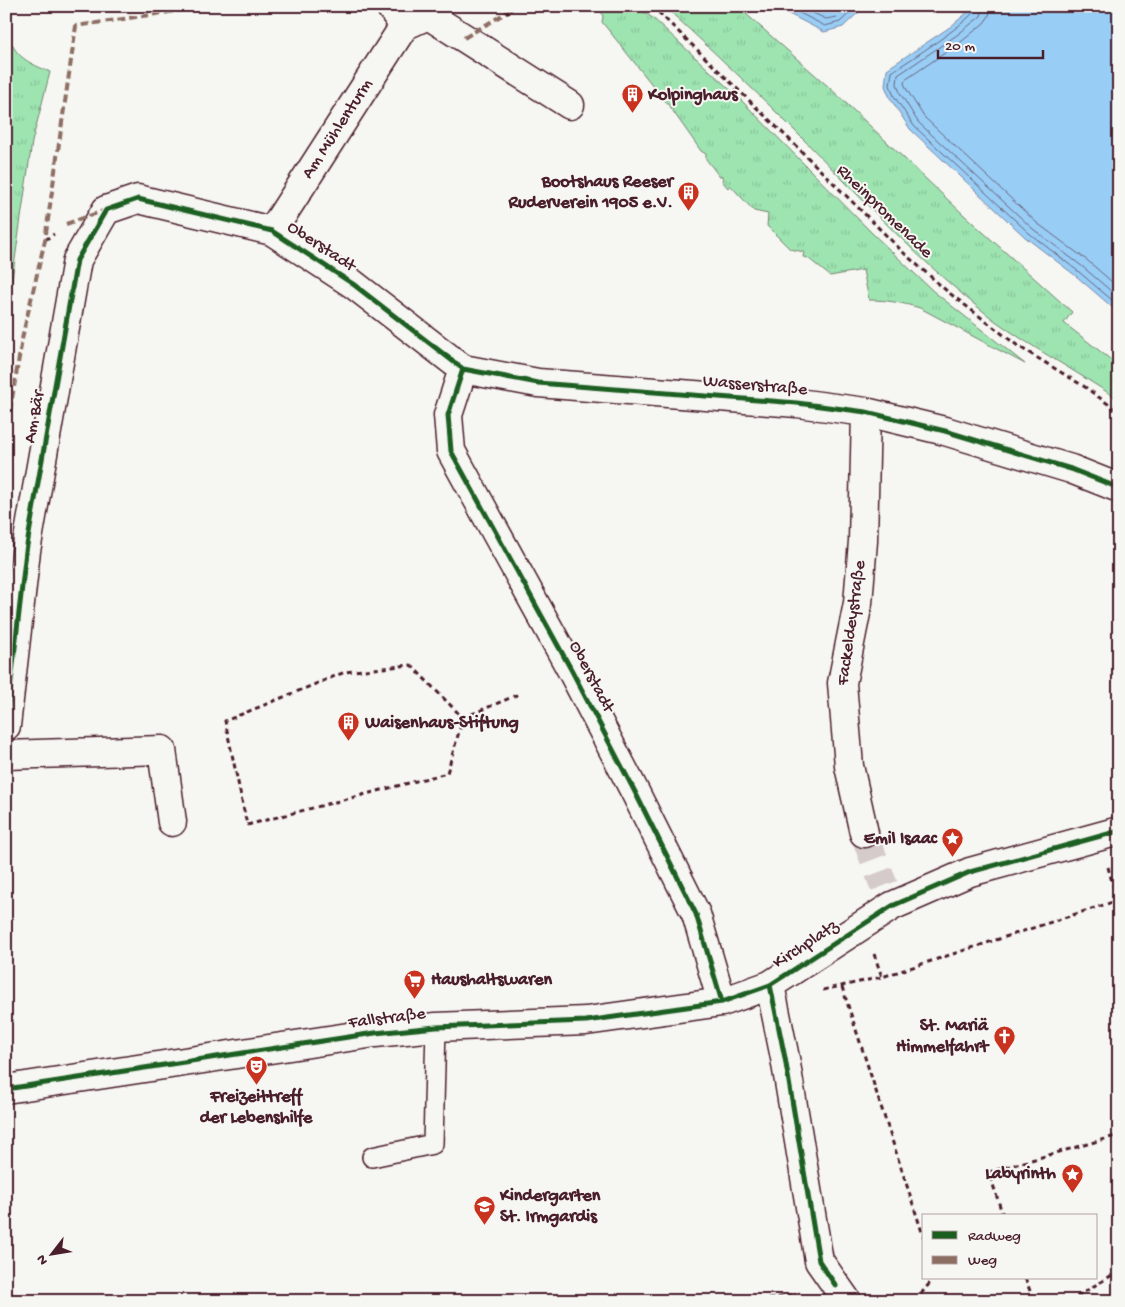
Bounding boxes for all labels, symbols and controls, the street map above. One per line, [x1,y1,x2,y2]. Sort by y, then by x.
scale bar [938,28,1042,60]
text: 20 m [945,38,975,56]
street label: Am Mühlenturm [298,75,378,183]
building icon: Kolpinghaus [620,83,644,114]
place label: Kolpinghaus [647,85,739,106]
street label: Rheinpromenade [831,161,937,264]
place label: Bootshaus Reeser Ruderverein 1905 e.V. [507,172,676,214]
building icon: Bootshaus Reeser Ruderverein 1905 e.V. [677,180,701,211]
street label: Oberstadt [283,217,361,278]
street label: Wasserstraße [702,371,809,401]
street label: Am Bär [20,387,50,445]
street label: Fackeldeystraße [833,559,871,688]
street label: Oberstadt [563,638,619,718]
building icon: Waisenhaus-Stiftung [337,711,361,742]
place label: Waisenhaus-Stiftung [364,713,519,734]
place icon: Emil Isaac [941,827,965,858]
place label: Emil Isaac [864,829,938,850]
street label: Kirchplatz [769,915,844,974]
supermarket icon: Haushaltswaren [403,968,427,999]
place label: Haushaltswaren [431,970,553,991]
street label: Fallstraße [346,1004,428,1034]
place label: St. Mariä Himmelfahrt [896,1016,990,1058]
church icon: St. Mariä Himmelfahrt [992,1024,1016,1055]
theatre icon: Freizeittreff der Lebenshilfe [244,1055,268,1086]
place label: Freizeittreff der Lebenshilfe [200,1087,313,1129]
place icon: Labyrinth [1060,1162,1084,1193]
place label: Labyrinth [985,1164,1056,1185]
place label: Kindergarten St. Irmgardis [499,1186,601,1228]
school or university icon: Kindergarten St. Irmgardis [472,1194,496,1225]
legend [922,1214,1098,1280]
text: Radweg [968,1228,1021,1246]
north arrow [28,1230,78,1280]
text: N [33,1251,53,1268]
text: Weg [968,1252,997,1270]

